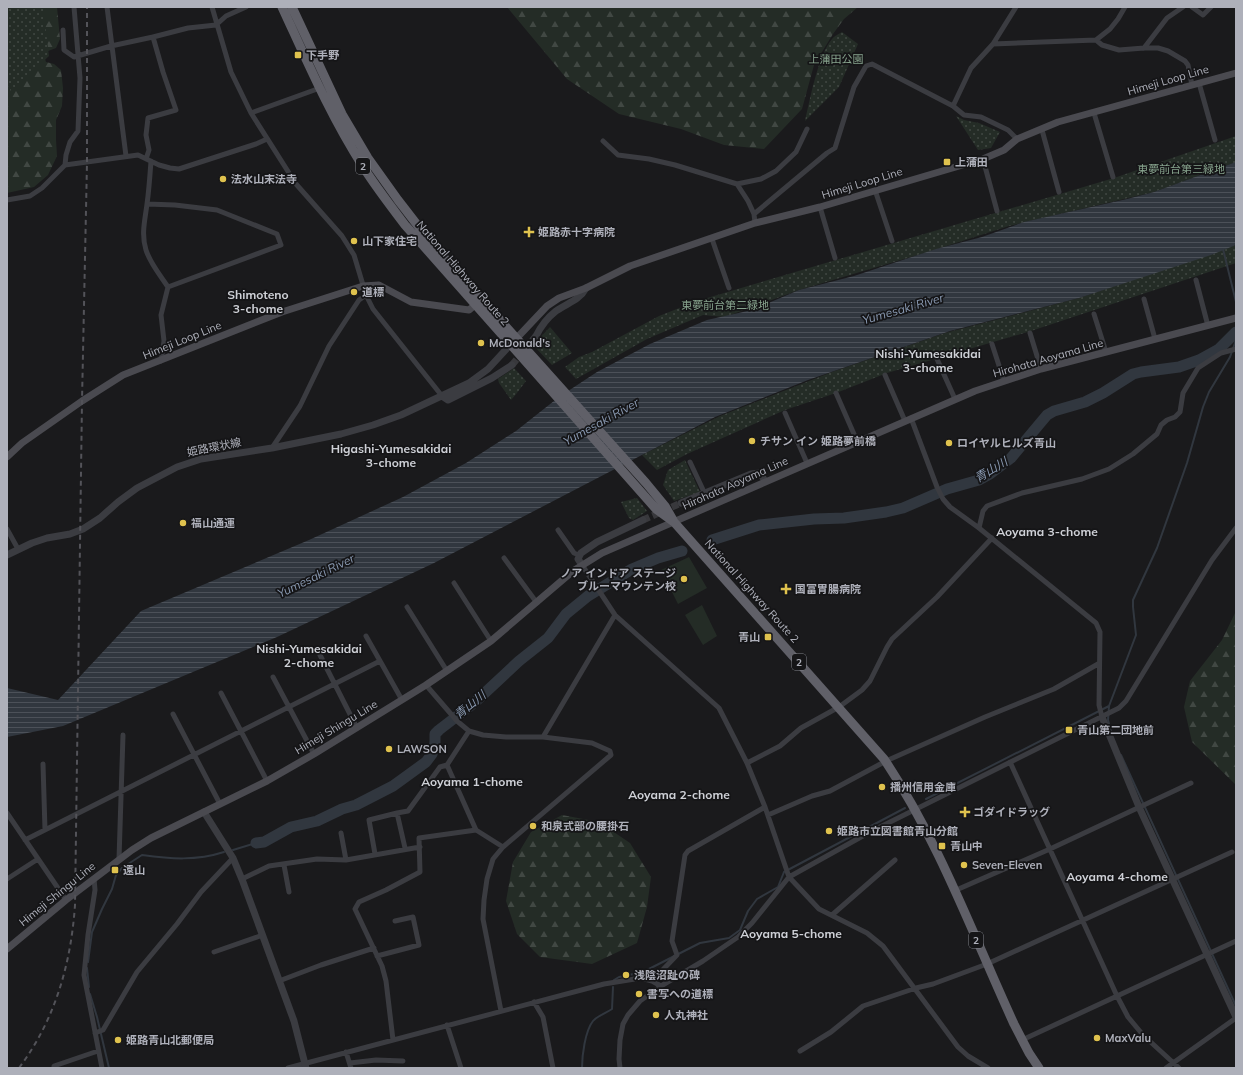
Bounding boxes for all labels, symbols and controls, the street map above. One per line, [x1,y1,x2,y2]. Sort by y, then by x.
place label: 下手野 [306,48,340,62]
marker: 下手野 [293,50,303,60]
park label: 上蒲田公園 [809,52,864,66]
street label: Himeji Loop Line [1126,62,1210,98]
place label: 上蒲田 [955,155,988,169]
marker: 上蒲田 [942,157,952,167]
road number: 2 [356,158,370,174]
park label: 東夢前台第三緑地 [1137,162,1225,176]
street label: Himeji Loop Line [820,164,904,202]
place label: 法水山末法寺 [231,172,297,186]
marker: 法水山末法寺 [218,174,228,184]
street label: National Highway Route 2 [414,218,513,329]
place label: 姫路赤十字病院 [538,225,615,239]
marker: 姫路赤十字病院 [523,226,535,238]
place label: 山下家住宅 [362,234,417,248]
marker: 山下家住宅 [349,236,359,246]
place label: 道標 [362,285,384,299]
district label: Shimoteno 3-chome [227,287,289,316]
marker: 道標 [349,287,359,297]
water label: Yumesaki River [860,290,946,327]
park label: 東夢前台第二緑地 [681,298,769,312]
street label: Himeji Loop Line [141,318,223,362]
place label: McDonald's [489,336,551,350]
street label: Hirohata Aoyama Line [991,336,1105,380]
marker: McDonald's [476,338,486,348]
district label: Nishi-Yumesakidai 3-chome [875,346,981,375]
water label: Yumesaki River [560,394,642,448]
place label: チサン イン 姫路夢前橋 [760,434,876,448]
street label: 姫路環状線 [186,435,242,459]
marker: チサン イン 姫路夢前橋 [747,436,757,446]
place label: ロイヤルヒルズ青山 [957,436,1056,450]
marker: ロイヤルヒルズ青山 [944,438,954,448]
district label: Higashi-Yumesakidai 3-chome [331,441,451,470]
street label: Hirohata Aoyama Line [680,453,790,513]
water label: 青山川 [971,453,1012,485]
place label: 福山通運 [191,516,235,530]
marker: 福山通運 [178,518,188,528]
district label: Aoyama 3-chome [996,524,1098,539]
street label: National Highway Route 2 [702,536,802,646]
water label: Yumesaki River [275,550,357,601]
place label: ノア インドア ステージ ブルーマウンテン校 [560,566,676,593]
marker: ノア インドア ステージ ブルーマウンテン校 [679,574,689,584]
place label: 国富胃腸病院 [795,582,861,596]
marker: 国富胃腸病院 [780,583,792,595]
place label: 青山 [738,630,760,644]
marker: 青山 [763,632,773,642]
district label: Nishi-Yumesakidai 2-chome [256,641,362,670]
road number: 2 [792,654,806,670]
water label: 青山川 [451,686,490,722]
street label: Himeji Shingu Line [292,697,380,757]
place label: 青山第二団地前 [1077,723,1154,737]
marker: 青山第二団地前 [1064,725,1074,735]
place label: LAWSON [397,742,447,756]
marker: LAWSON [384,744,394,754]
district label: Aoyama 1-chome [421,774,523,789]
place label: 播州信用金庫 [890,780,956,794]
marker: 播州信用金庫 [877,782,887,792]
district label: Aoyama 2-chome [628,787,730,802]
place label: ゴダイドラッグ [973,805,1050,819]
marker: ゴダイドラッグ [960,807,970,817]
place label: 和泉式部の腰掛石 [541,819,629,833]
marker: 和泉式部の腰掛石 [528,821,538,831]
place label: 姫路市立図書館青山分館 [837,824,958,838]
marker: 姫路市立図書館青山分館 [824,826,834,836]
place label: 青山中 [950,839,983,853]
marker: 青山中 [937,841,947,851]
place label: Seven-Eleven [972,858,1042,872]
street label: Himeji Shingu Line [16,859,98,929]
marker: Seven-Eleven [959,860,969,870]
place label: 遠山 [123,863,145,877]
marker: 遠山 [110,865,120,875]
district label: Aoyama 4-chome [1066,869,1168,884]
district label: Aoyama 5-chome [740,926,842,941]
road number: 2 [969,932,983,948]
place label: 浅陰沼趾の碑 [634,968,700,982]
marker: 浅陰沼趾の碑 [621,970,631,980]
place label: 書写への道標 [647,987,713,1001]
marker: 書写への道標 [634,989,644,999]
place label: 人丸神社 [664,1008,708,1022]
marker: 人丸神社 [651,1010,661,1020]
place label: MaxValu [1105,1031,1151,1045]
place label: 姫路青山北郵便局 [126,1033,214,1047]
marker: MaxValu [1092,1033,1102,1043]
marker: 姫路青山北郵便局 [113,1035,123,1045]

